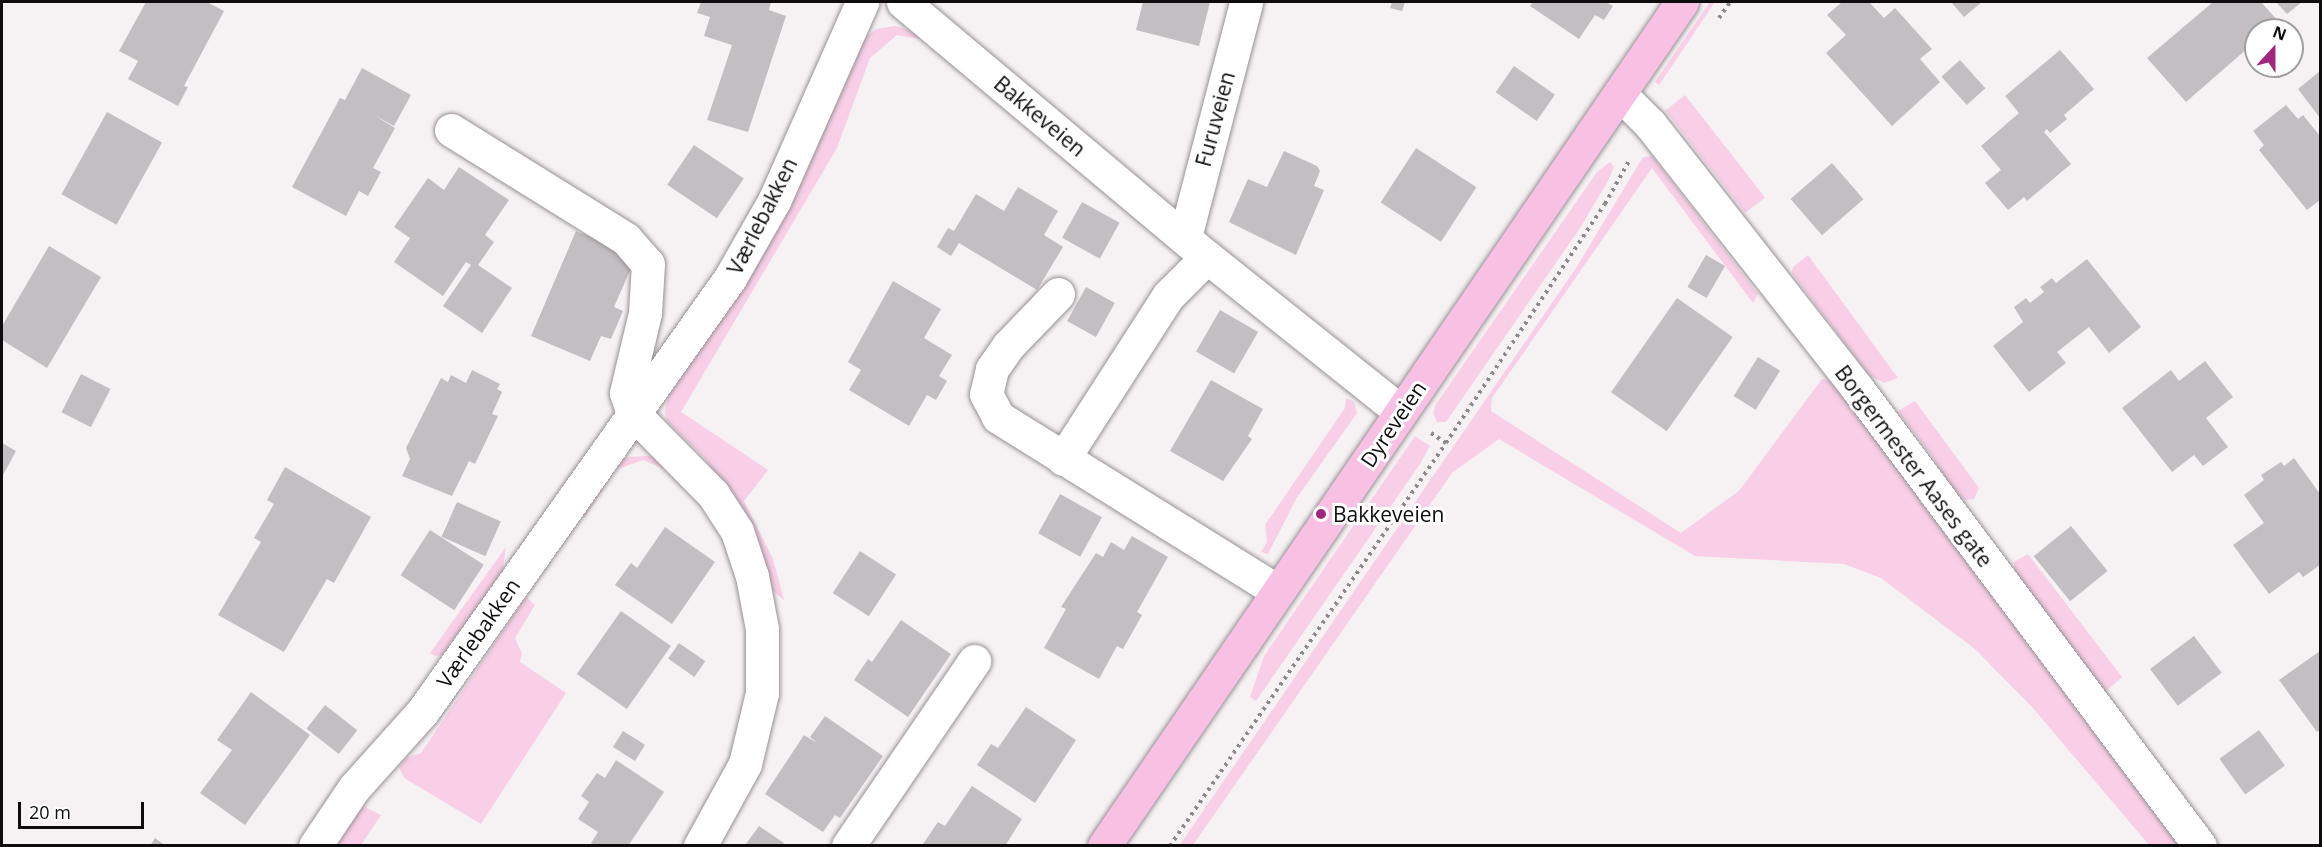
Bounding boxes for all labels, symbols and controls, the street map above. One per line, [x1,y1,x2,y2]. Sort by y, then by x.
north arrow [2244,18,2304,78]
text: N [2270,20,2290,46]
street label: Furuveien [1190,69,1240,169]
street label: Bakkeveien [989,71,1091,161]
street label: Værlebakken [722,153,802,279]
street label: Borgermester Aases gate [1830,360,1998,572]
street label: Dyreveien [1355,376,1431,472]
place label: Bakkeveien [1333,501,1444,527]
marker: Bakkeveien [1314,507,1328,521]
street label: Værlebakken [431,574,525,692]
scale bar [21,790,147,828]
text: 20 m [29,800,71,824]

